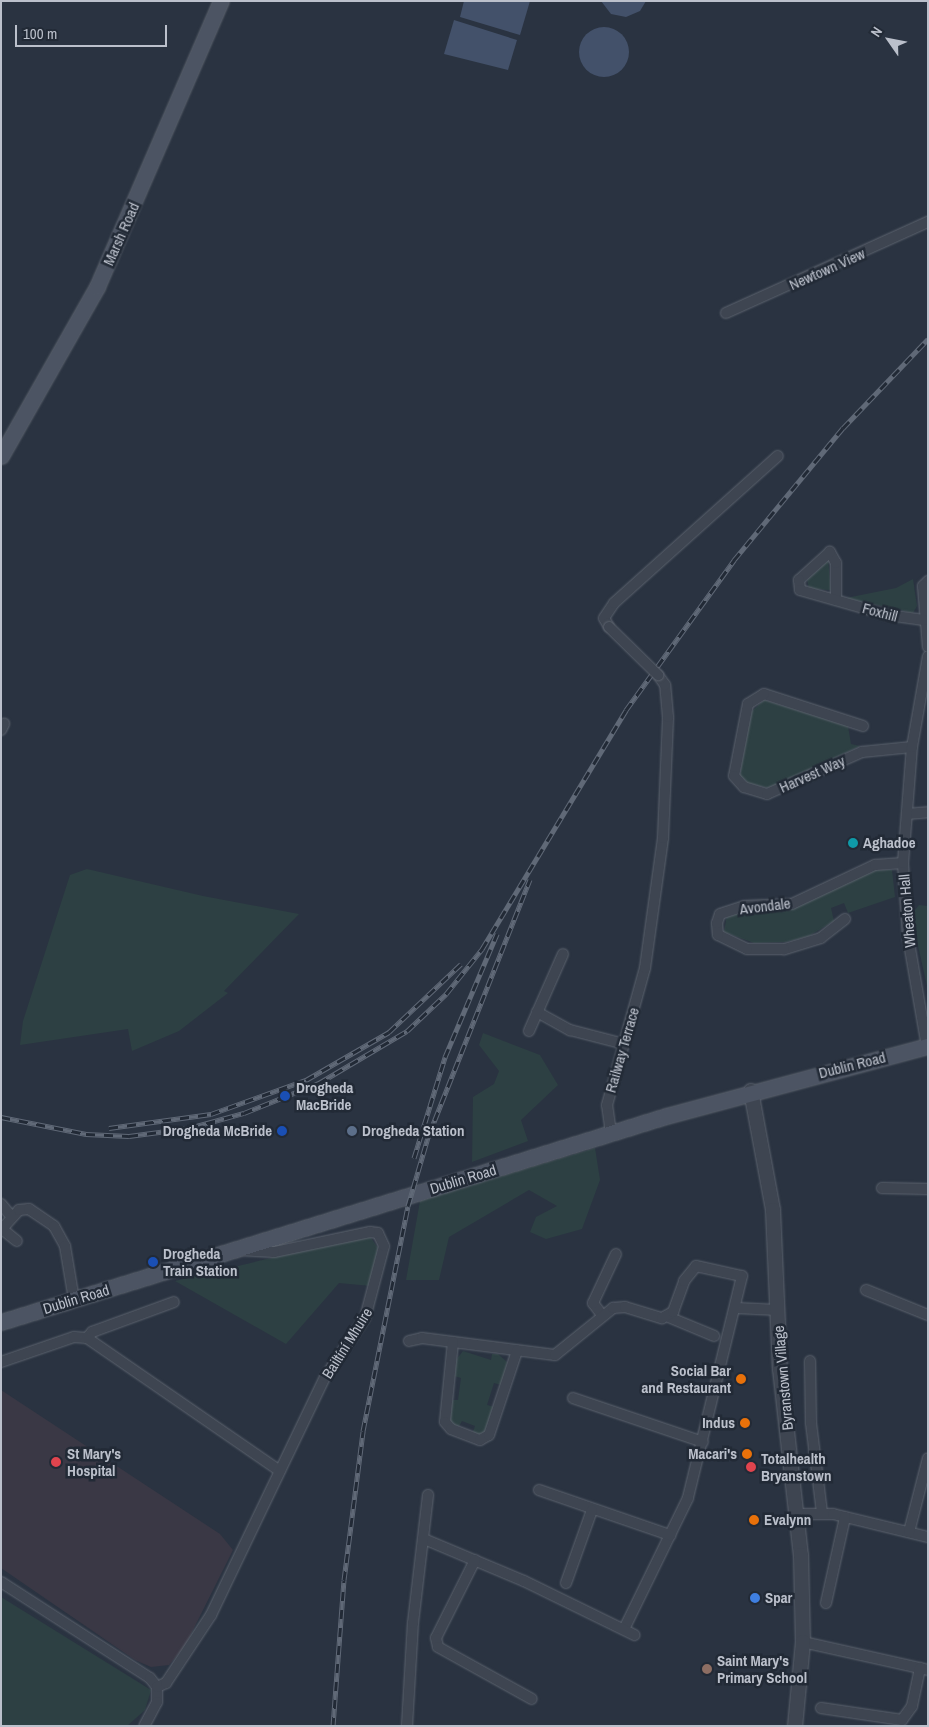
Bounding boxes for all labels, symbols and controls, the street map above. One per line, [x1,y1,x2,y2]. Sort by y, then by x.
scale bar [18,15,170,47]
north arrow [864,15,914,65]
text: 100 m [23,23,57,44]
text: N [867,23,886,40]
street label: Marsh Road [99,200,143,268]
street label: Newtown View [786,244,868,294]
street label: Foxhill [860,599,900,625]
street label: Harvest Way [776,752,848,796]
place label: Aghadoe [863,834,916,852]
marker: Aghadoe [847,837,859,849]
street label: Wheaton Hall [895,873,919,949]
street label: Avondale [739,894,791,918]
street label: Railway Terrace [601,1005,643,1095]
street label: Dublin Road [817,1048,887,1082]
place label: Drogheda MacBride [296,1078,353,1113]
marker: Drogheda MacBride [278,1089,292,1103]
place label: Drogheda McBride [163,1122,272,1140]
place label: Drogheda Station [362,1122,465,1140]
marker: Drogheda McBride [276,1125,288,1137]
marker: Drogheda Station [346,1125,358,1137]
street label: Dublin Road [428,1160,498,1198]
place label: Drogheda Train Station [163,1244,238,1279]
marker: Drogheda Train Station [147,1256,159,1268]
street label: Dublin Road [41,1280,111,1318]
street label: Bailtíní Mhuire [318,1304,376,1382]
street label: Byranstown Village [769,1325,797,1431]
place label: Social Bar and Restaurant [641,1361,731,1396]
marker: Social Bar and Restaurant [735,1373,747,1385]
place label: Indus [702,1414,735,1432]
marker: Indus [739,1417,751,1429]
place label: St Mary's Hospital [67,1444,121,1479]
place label: Macari's [688,1445,737,1463]
marker: Macari's [741,1448,753,1460]
place label: Totalhealth Bryanstown [761,1449,831,1484]
marker: St Mary's Hospital [49,1455,63,1469]
marker: Totalhealth Bryanstown [745,1461,757,1473]
place label: Evalynn [764,1511,811,1529]
marker: Evalynn [748,1514,760,1526]
place label: Spar [765,1589,792,1607]
marker: Spar [749,1592,761,1604]
place label: Saint Mary's Primary School [717,1651,807,1686]
marker: Saint Mary's Primary School [701,1663,713,1675]

